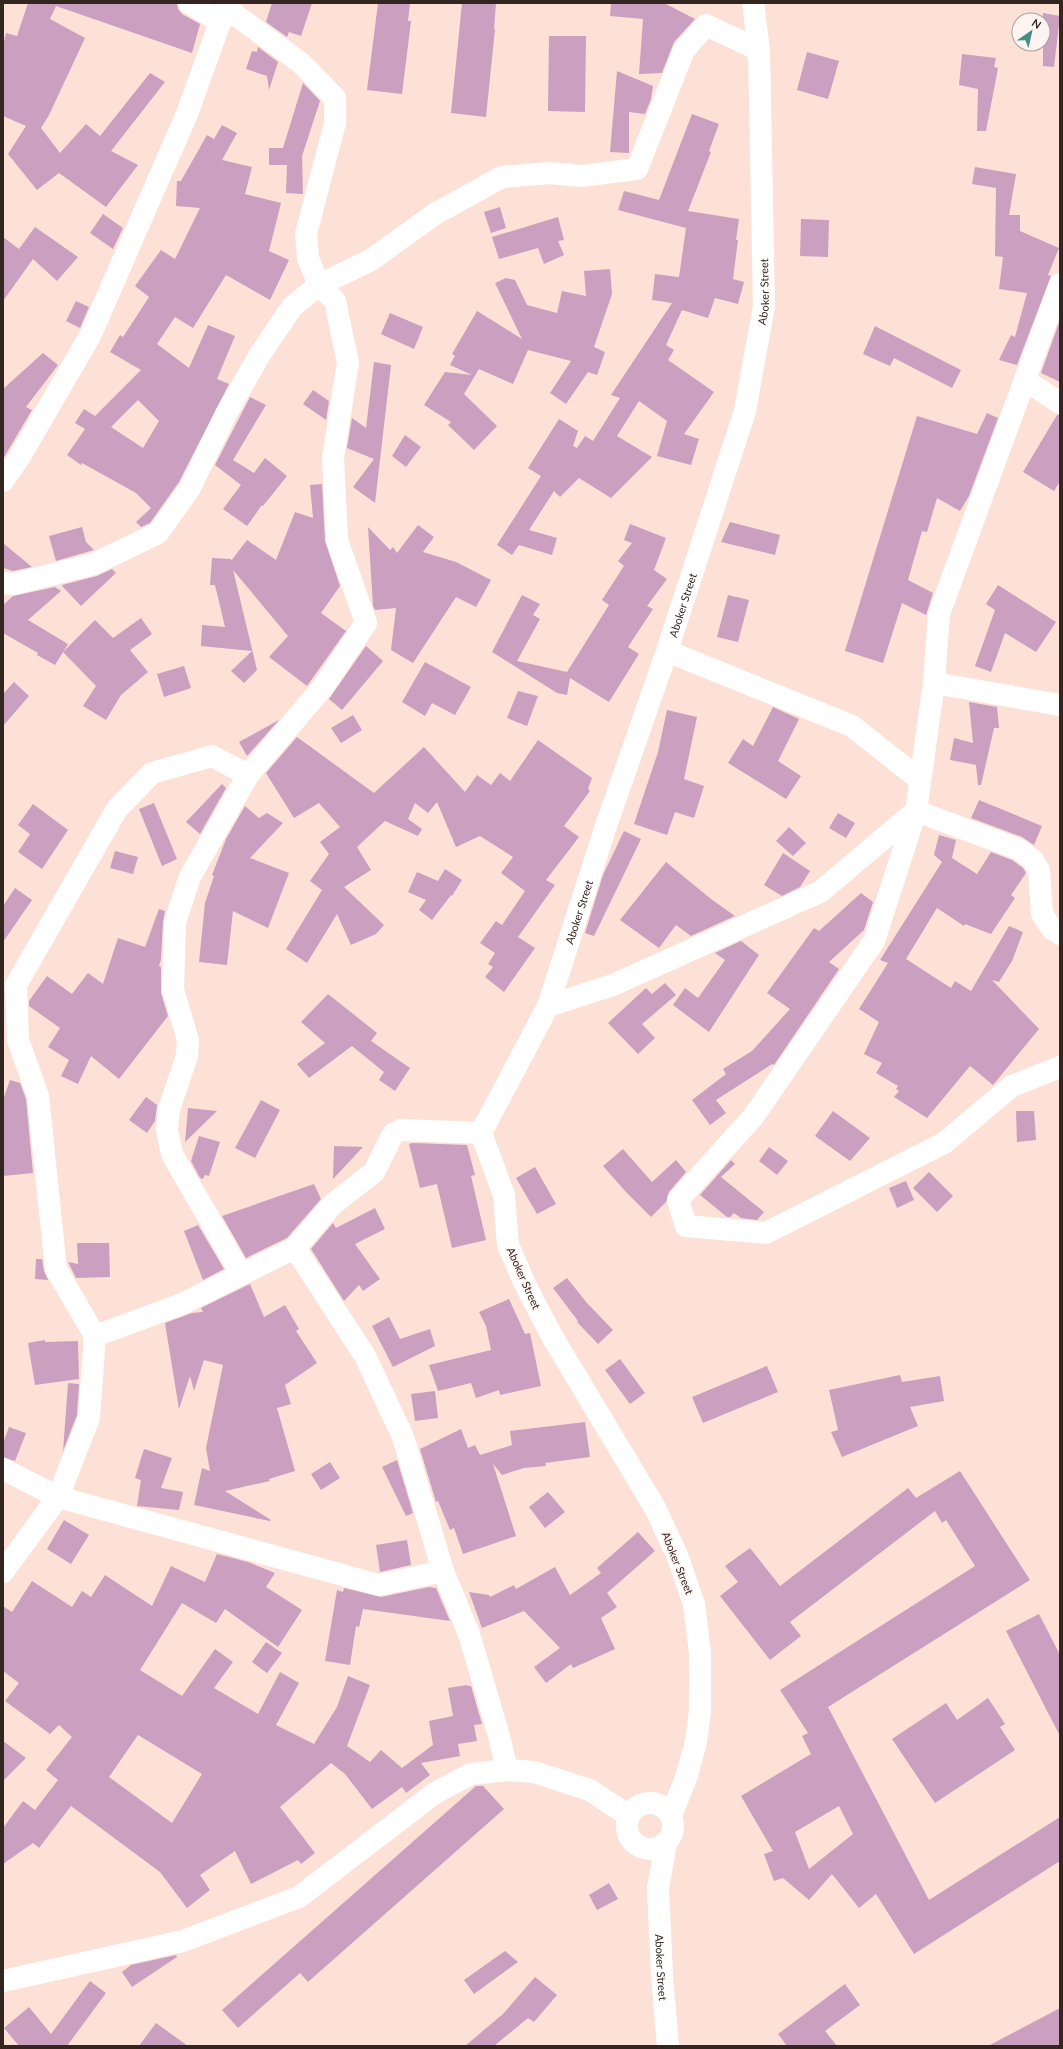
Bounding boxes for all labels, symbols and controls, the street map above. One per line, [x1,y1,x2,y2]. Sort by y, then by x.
north arrow [1011,12,1051,52]
text: N [1030,16,1044,31]
street label: Aboker Street [754,258,771,326]
street label: Aboker Street [666,571,698,639]
street label: Aboker Street [562,878,595,946]
street label: Aboker Street [505,1245,543,1311]
street label: Aboker Street [660,1530,696,1596]
street label: Aboker Street [654,1934,671,2001]

